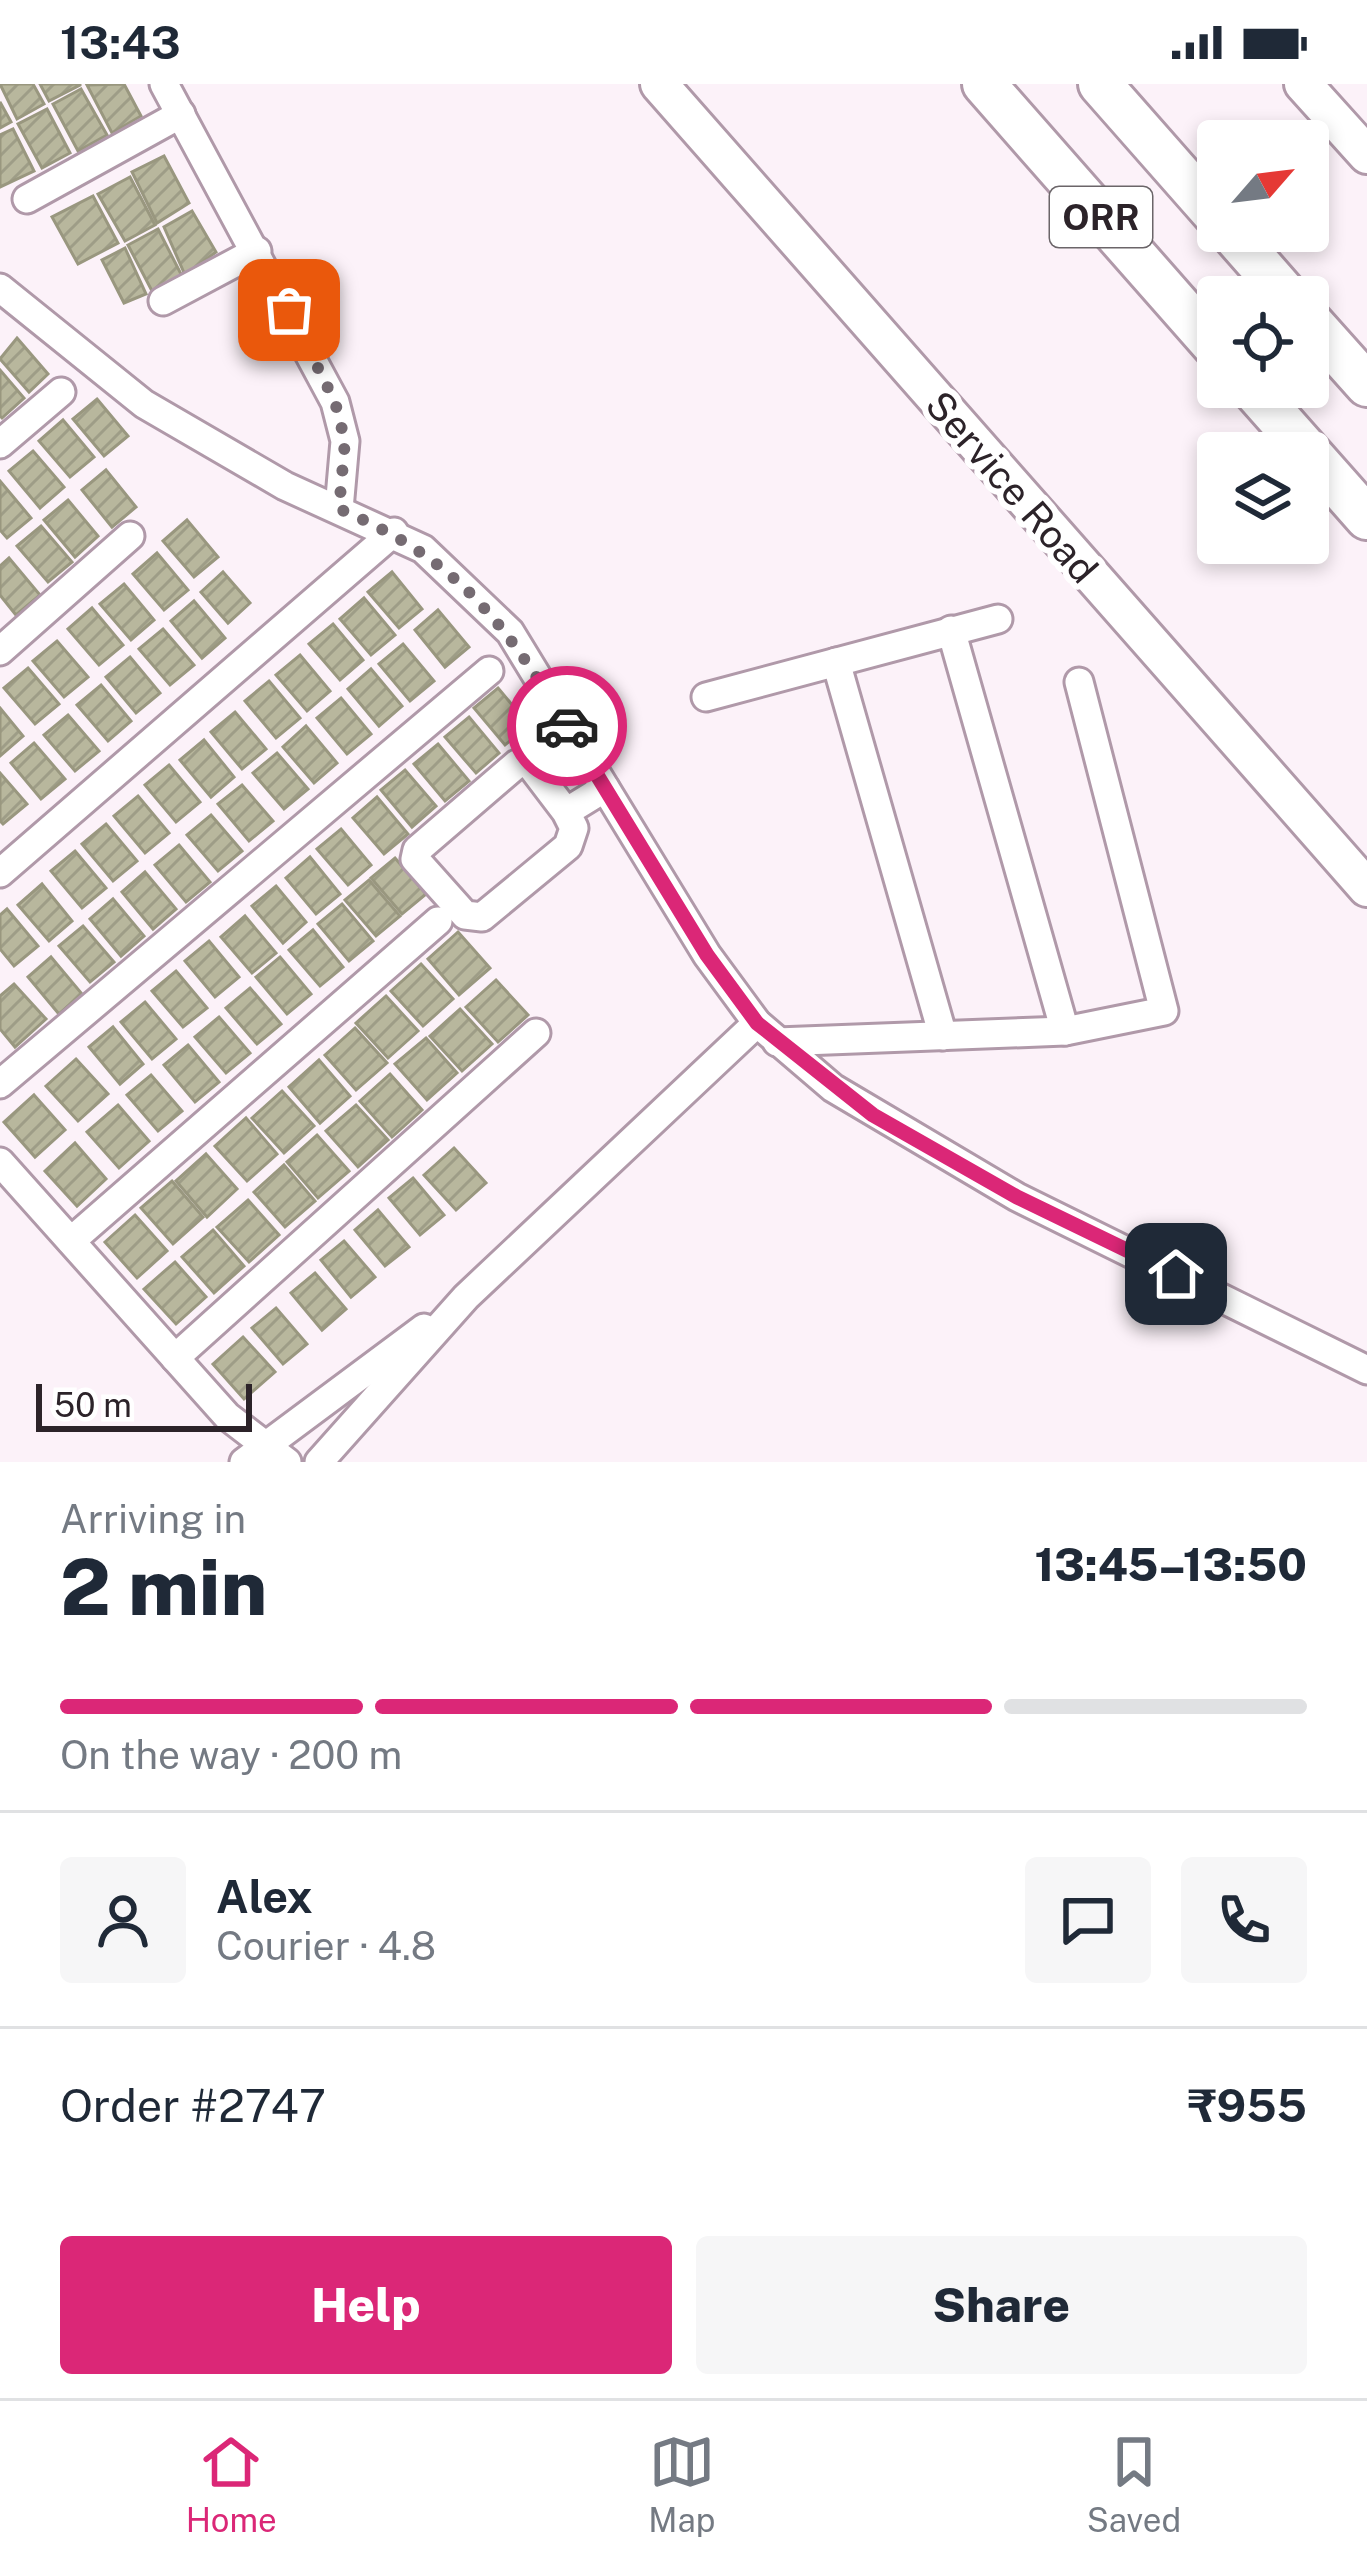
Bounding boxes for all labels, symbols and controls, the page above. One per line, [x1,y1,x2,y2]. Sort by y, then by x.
text: 13:43 [60,16,181,69]
north arrow [1197,120,1329,252]
map controls [1197,120,1329,564]
road number: ORR [1050,187,1152,247]
pin [238,259,340,361]
button: locate [1197,276,1329,408]
icon: bag [256,277,322,343]
street label: Service Road [917,382,1107,592]
button: layers [1197,432,1329,564]
courier [507,666,627,786]
icon: car [534,693,600,759]
pin [1125,1223,1227,1325]
icon: home [1143,1241,1209,1307]
scale bar [36,1378,252,1431]
text: 50 m [54,1386,132,1424]
text: Arriving in [60,1496,246,1542]
text: 13:45–13:50 [1035,1538,1307,1591]
text: 2 min [60,1541,267,1633]
text: On the way · 200 m [60,1732,402,1778]
button: person [60,1857,186,1983]
button: chat [1025,1857,1151,1983]
button: phone [1181,1857,1307,1983]
text: Alex [216,1870,313,1923]
text: Courier · 4.8 [216,1923,436,1969]
text: Order #2747 [60,2079,326,2132]
text: ₹955 [1188,2079,1307,2132]
button: Help [60,2236,672,2374]
button: Share [696,2236,1307,2374]
tab: Home [186,2429,277,2539]
tab: Map [648,2429,715,2539]
tab: Saved [1087,2429,1181,2539]

